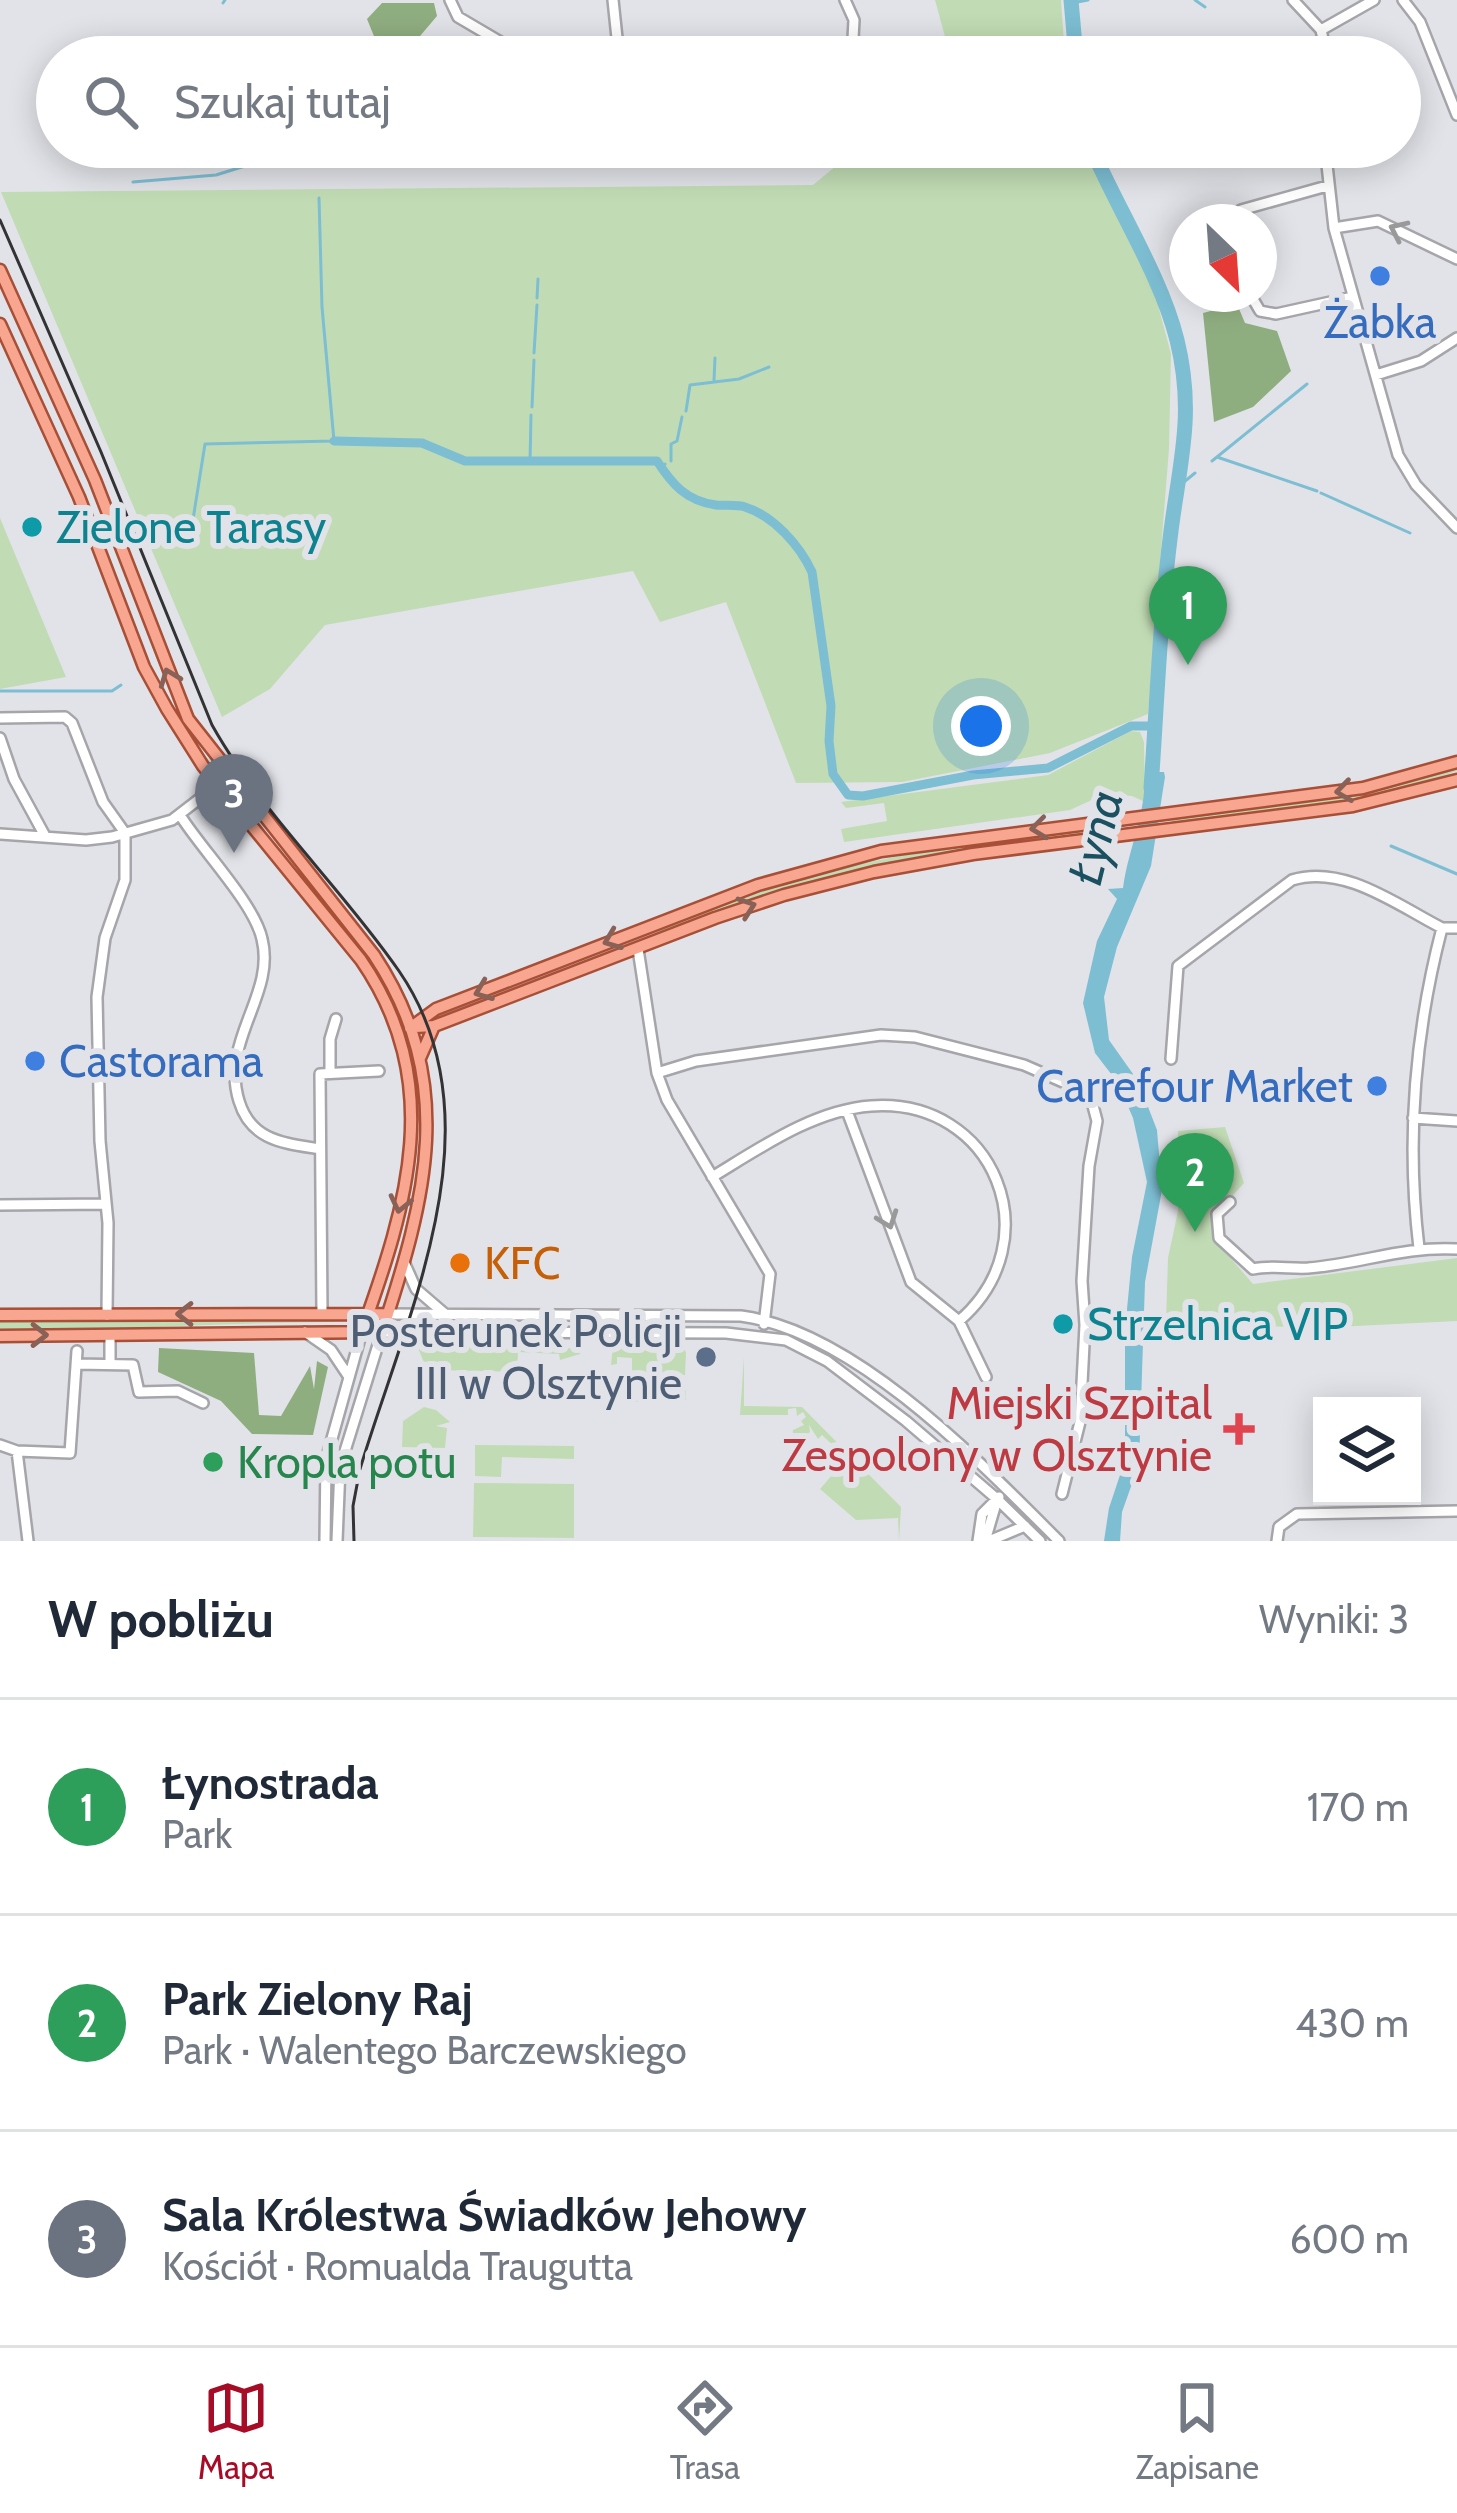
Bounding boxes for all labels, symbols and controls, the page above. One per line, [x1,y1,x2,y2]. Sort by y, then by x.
search box [36,36,1421,168]
icon: search [78,69,144,135]
text: Szukaj tutaj [174,75,391,129]
north arrow [1169,204,1277,312]
one-way arrow [1388,221,1410,245]
marker: Żabka [1367,263,1393,289]
place label: Żabka [1324,295,1437,349]
place label: Zielone Tarasy [56,500,326,554]
marker: Zielone Tarasy [19,514,45,540]
pin: 1 [1149,566,1227,665]
one-way arrow [159,667,184,688]
your location [951,696,1011,756]
pin: 3 [195,754,273,853]
one-way arrow [1334,777,1353,803]
water label: Łyna [1055,784,1135,890]
one-way arrow [1029,815,1048,841]
one-way arrow [736,897,757,922]
one-way arrow [603,926,624,951]
one-way arrow [474,976,495,1001]
place label: Castorama [59,1034,264,1088]
marker: Castorama [22,1048,48,1074]
place label: Carrefour Market [1036,1059,1353,1113]
marker: Carrefour Market [1364,1073,1390,1099]
pin: 2 [1156,1133,1234,1232]
one-way arrow [389,1194,414,1214]
one-way arrow [874,1209,898,1230]
place label: KFC [484,1236,560,1290]
marker: KFC [447,1250,473,1276]
place label: Strzelnica VIP [1087,1297,1348,1351]
one-way arrow [175,1301,193,1327]
place label: Posterunek Policji III w Olsztynie [350,1304,682,1410]
marker: Strzelnica VIP [1050,1311,1076,1337]
one-way arrow [31,1322,49,1348]
marker: Posterunek Policji III w Olsztynie [693,1344,719,1370]
place label: Miejski Szpital Zespolony w Olsztynie [781,1376,1212,1482]
map controls [1313,1397,1421,1505]
button: layers [1313,1397,1421,1505]
marker: Miejski Szpital Zespolony w Olsztynie [1223,1413,1255,1445]
place label: Kropla potu [237,1435,457,1489]
marker: Kropla potu [200,1449,226,1475]
text: W pobliżu [48,1588,274,1650]
text: Wyniki: 3 [1259,1595,1409,1643]
text: Łynostrada [162,1756,379,1810]
text: 1 [80,1783,94,1831]
text: 170 m [1307,1783,1409,1831]
text: Park [162,1810,232,1858]
text: Park Zielony Raj [162,1972,473,2026]
text: 2 [77,1999,97,2047]
text: 430 m [1295,1999,1409,2047]
text: Park · Walentego Barczewskiego [162,2026,687,2074]
text: Sala Królestwa Świadków Jehowy [162,2188,807,2242]
text: 3 [76,2215,98,2263]
text: 600 m [1289,2215,1409,2263]
text: Kościół · Romualda Traugutta [162,2242,633,2290]
tab: Mapa [198,2375,274,2487]
tab: Trasa [670,2375,740,2487]
tab: Zapisane [1135,2375,1259,2487]

